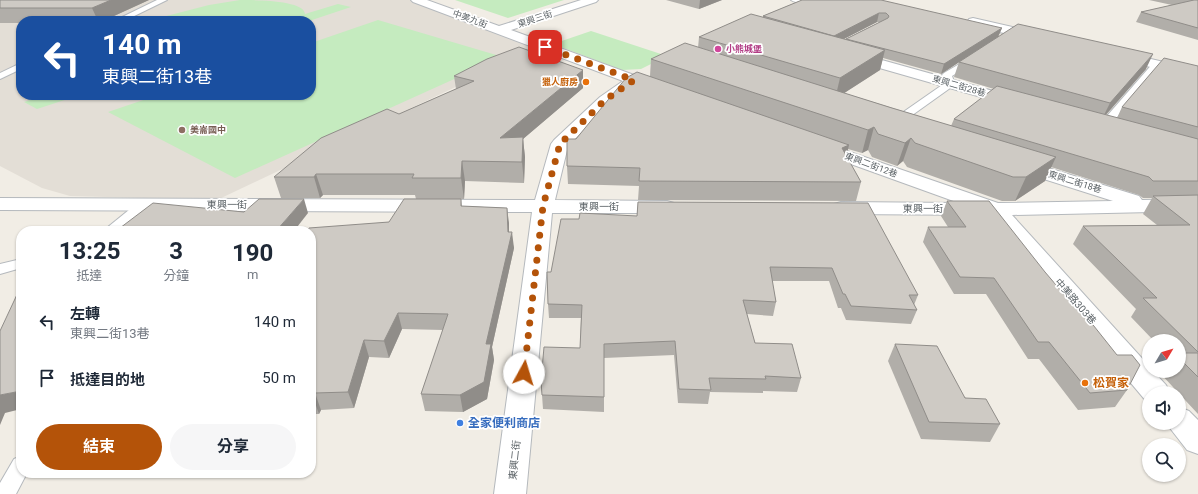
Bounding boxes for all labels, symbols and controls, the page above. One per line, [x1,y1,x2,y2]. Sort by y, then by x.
street label: 中美九街 [451,8,489,30]
street label: 東興三街 [516,9,554,29]
text: 140 m [102,28,181,61]
pin [528,30,562,64]
icon: left [36,32,88,84]
icon: arrive [534,36,556,58]
place label: 小熊城堡 [726,43,762,54]
marker: 小熊城堡 [713,44,723,54]
text: 東興二街13巷 [102,66,212,87]
street label: 東興二街28巷 [931,74,987,98]
place label: 獵人廚房 [542,77,578,87]
marker: 獵人廚房 [581,77,591,87]
marker: 美崙國中 [177,125,187,135]
place label: 美崙國中 [190,125,226,135]
street label: 東興二街12巷 [843,151,899,179]
street label: 東興二街18巷 [1047,169,1103,195]
street label: 東興一街 [207,199,247,210]
street label: 東興一街 [579,201,619,212]
street label: 東興一街 [903,203,943,214]
text: 13:25 [59,237,121,265]
text: 3 [169,237,183,265]
text: 190 [232,239,273,267]
text: m [247,267,258,282]
text: 抵達 [77,268,103,283]
text: 分鐘 [163,268,189,283]
street label: 中美路303巷 [1053,276,1098,326]
text: 左轉 [70,305,100,323]
icon: left [36,311,58,333]
text: 140 m [254,313,296,331]
text: 東興二街13巷 [70,326,150,341]
north arrow [1142,334,1186,378]
map controls [1142,334,1186,482]
position arrow [503,352,545,394]
icon: arrive [36,367,58,389]
text: 50 m [262,369,296,387]
text: 抵達目的地 [70,371,145,389]
place label: 松賀家 [1093,376,1129,390]
marker: 松賀家 [1080,378,1090,388]
button: sound [1142,386,1186,430]
place label: 全家便利商店 [468,416,540,430]
marker: 全家便利商店 [455,418,465,428]
button: 結束 [36,424,162,470]
button: 分享 [170,424,296,470]
button: search [1142,438,1186,482]
street label: 東興二街 [507,440,522,481]

